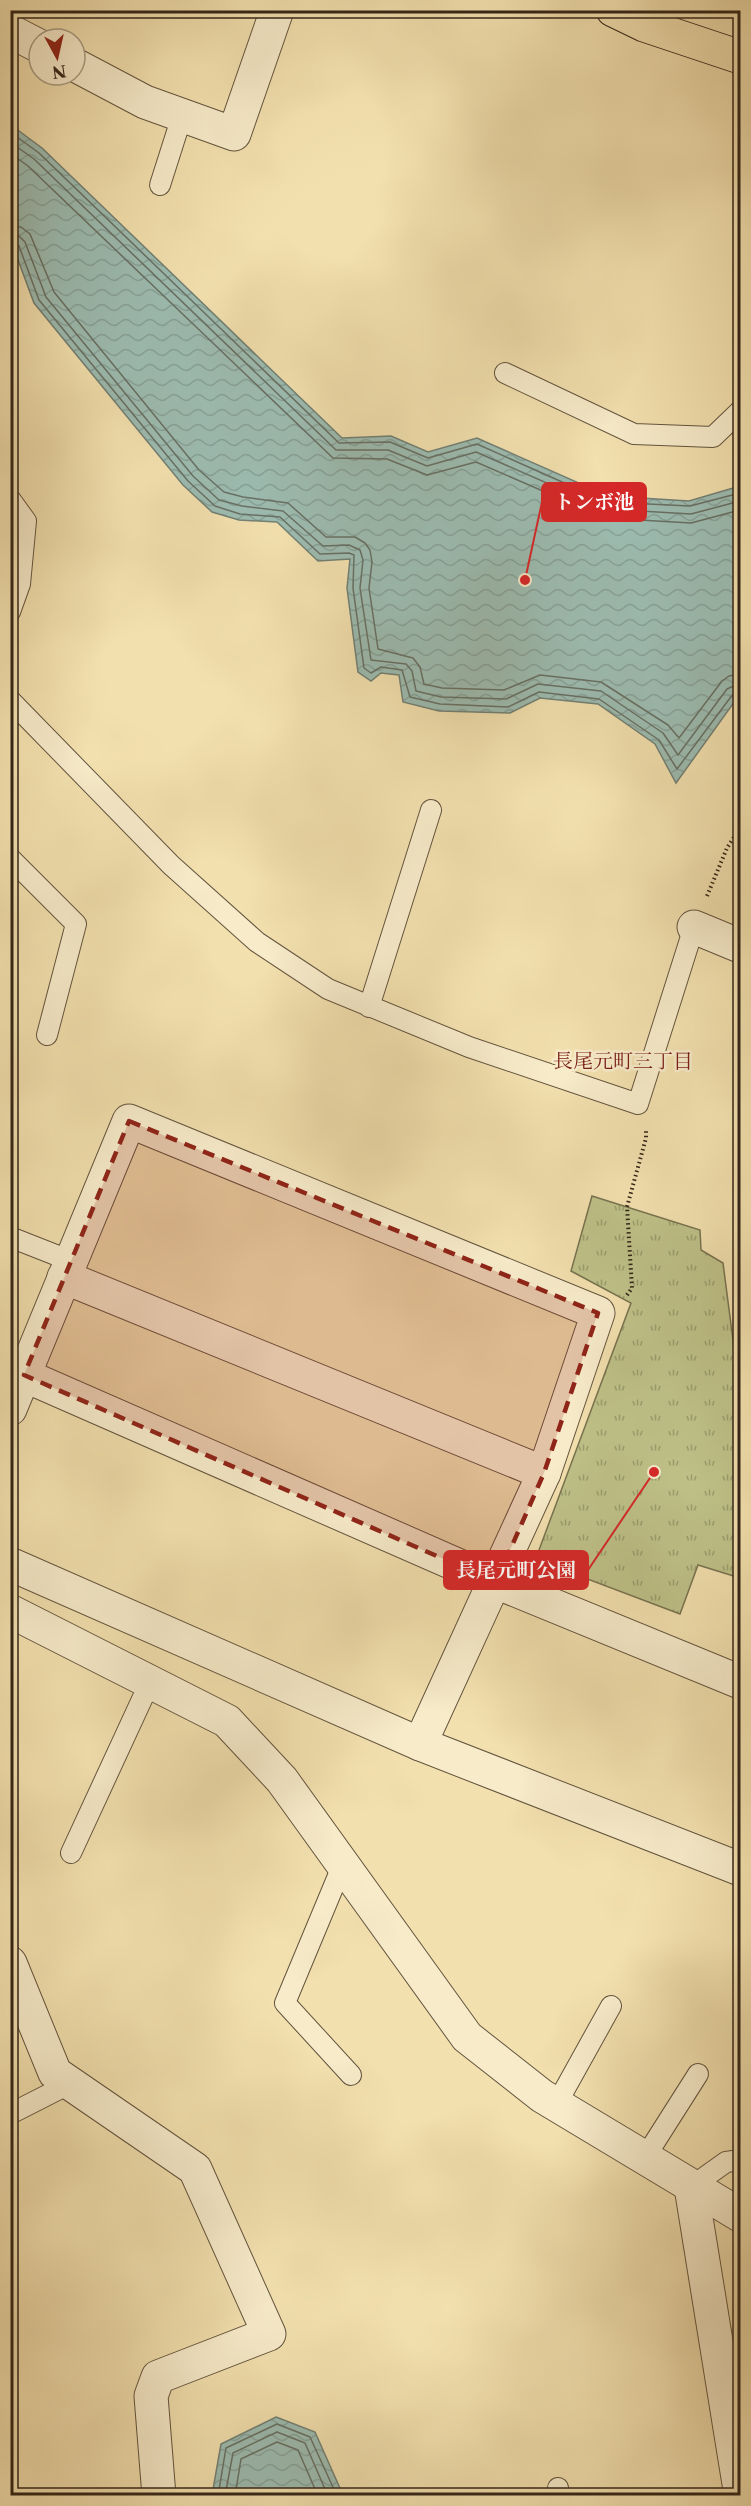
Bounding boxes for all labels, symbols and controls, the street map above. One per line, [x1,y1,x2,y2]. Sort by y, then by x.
north arrow [27,27,87,87]
text: N [51,61,67,83]
callout: トンボ池 [542,483,646,521]
text: トンボ池 [554,490,634,514]
district label: 長尾元町三丁目 [553,1049,693,1073]
callout: 長尾元町公園 [444,1551,588,1589]
text: 長尾元町公園 [456,1558,576,1582]

